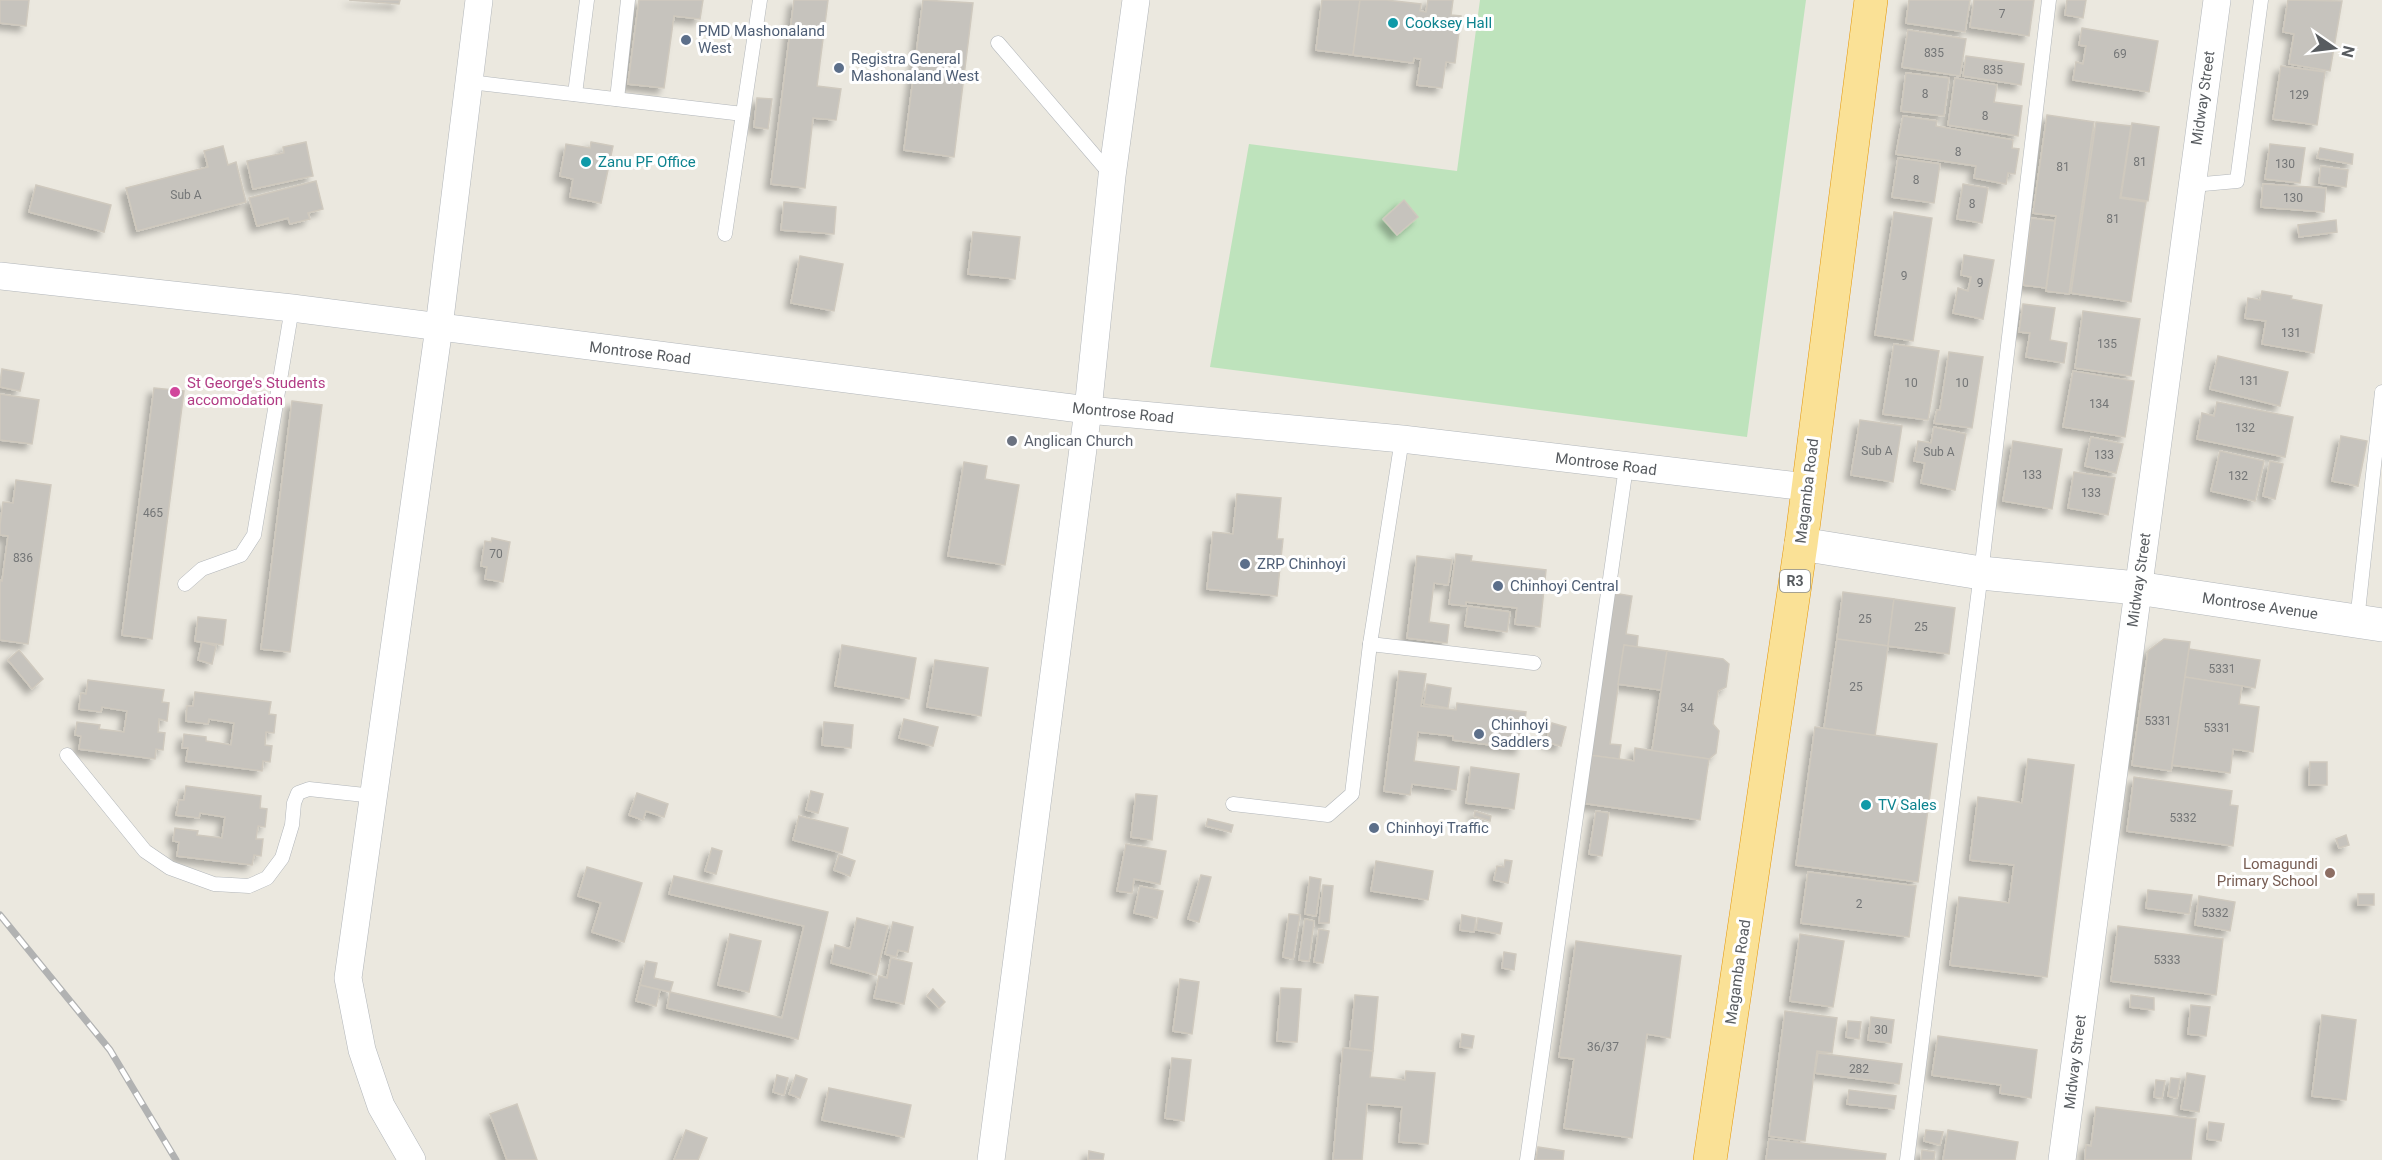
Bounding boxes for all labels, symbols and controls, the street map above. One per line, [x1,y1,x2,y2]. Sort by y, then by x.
house number: 7 [1999,7,2006,21]
place label: Cooksey Hall [1405,14,1492,32]
marker: Cooksey Hall [1386,16,1400,30]
north arrow [2304,18,2364,78]
place label: PMD Mashonaland West [698,22,825,57]
marker: PMD Mashonaland West [679,33,693,47]
text: N [2337,44,2359,59]
house number: 835 [1924,46,1944,60]
house number: 69 [2113,47,2127,61]
place label: Registra General Mashonaland West [851,50,979,85]
street label: Midway Street [2187,50,2219,146]
marker: Registra General Mashonaland West [832,61,846,75]
house number: 835 [1983,63,2003,77]
house number: 8 [1922,87,1929,101]
house number: 129 [2289,88,2309,102]
house number: 8 [1982,109,1989,123]
house number: 8 [1955,145,1962,159]
place label: Zanu PF Office [598,153,696,171]
marker: Zanu PF Office [579,155,593,169]
house number: 81 [2133,155,2147,169]
house number: 130 [2275,157,2295,171]
house number: 81 [2056,160,2070,174]
house number: 8 [1913,173,1920,187]
house number: Sub A [170,188,202,202]
house number: 130 [2283,191,2303,205]
house number: 8 [1969,197,1976,211]
house number: 81 [2106,212,2120,226]
house number: 9 [1901,269,1907,283]
house number: 9 [1977,276,1983,290]
house number: 131 [2281,326,2301,340]
house number: 135 [2097,337,2117,351]
street label: Montrose Road [588,338,692,368]
place label: St George's Students accomodation [187,374,325,409]
house number: 131 [2239,374,2259,388]
house number: 10 [1904,376,1918,390]
house number: 10 [1955,376,1969,390]
marker: St George's Students accomodation [168,385,182,399]
house number: 134 [2089,397,2109,411]
street label: Montrose Road [1071,399,1175,427]
house number: 132 [2235,421,2255,435]
place label: Anglican Church [1024,432,1133,450]
marker: Anglican Church [1005,434,1019,448]
street label: Magamba Road [1792,437,1822,545]
house number: Sub A [1861,444,1893,458]
house number: Sub A [1923,445,1955,459]
house number: 133 [2094,448,2114,462]
street label: Montrose Road [1554,449,1658,479]
house number: 133 [2022,468,2042,482]
house number: 132 [2228,469,2248,483]
house number: 133 [2081,486,2101,500]
house number: 465 [143,506,163,520]
street label: Midway Street [2123,532,2155,628]
house number: 70 [489,547,503,561]
house number: 836 [13,551,33,565]
place label: ZRP Chinhoyi [1257,555,1346,573]
marker: ZRP Chinhoyi [1238,557,1252,571]
road number: R3 [1780,570,1810,592]
place label: Chinhoyi Central [1510,577,1619,595]
marker: Chinhoyi Central [1491,579,1505,593]
street label: Montrose Avenue [2201,589,2319,623]
house number: 25 [1858,612,1872,626]
house number: 25 [1914,620,1928,634]
house number: 5331 [2209,662,2235,676]
house number: 25 [1849,680,1863,694]
house number: 34 [1680,701,1694,715]
house number: 5331 [2145,714,2171,728]
place label: Chinhoyi Saddlers [1491,716,1549,751]
house number: 5331 [2204,721,2230,735]
marker: Chinhoyi Saddlers [1472,727,1486,741]
place label: TV Sales [1878,796,1937,814]
marker: TV Sales [1859,798,1873,812]
house number: 5332 [2170,811,2197,825]
place label: Chinhoyi Traffic [1386,819,1489,837]
marker: Chinhoyi Traffic [1367,821,1381,835]
place label: Lomagundi Primary School [2217,855,2318,890]
marker: Lomagundi Primary School [2323,866,2337,880]
house number: 2 [1856,897,1863,911]
house number: 5332 [2202,906,2229,920]
street label: Magamba Road [1722,918,1754,1026]
house number: 5333 [2154,953,2180,967]
street label: Midway Street [2060,1014,2090,1110]
house number: 30 [1874,1023,1888,1037]
house number: 36/37 [1587,1040,1619,1054]
house number: 282 [1849,1062,1869,1076]

